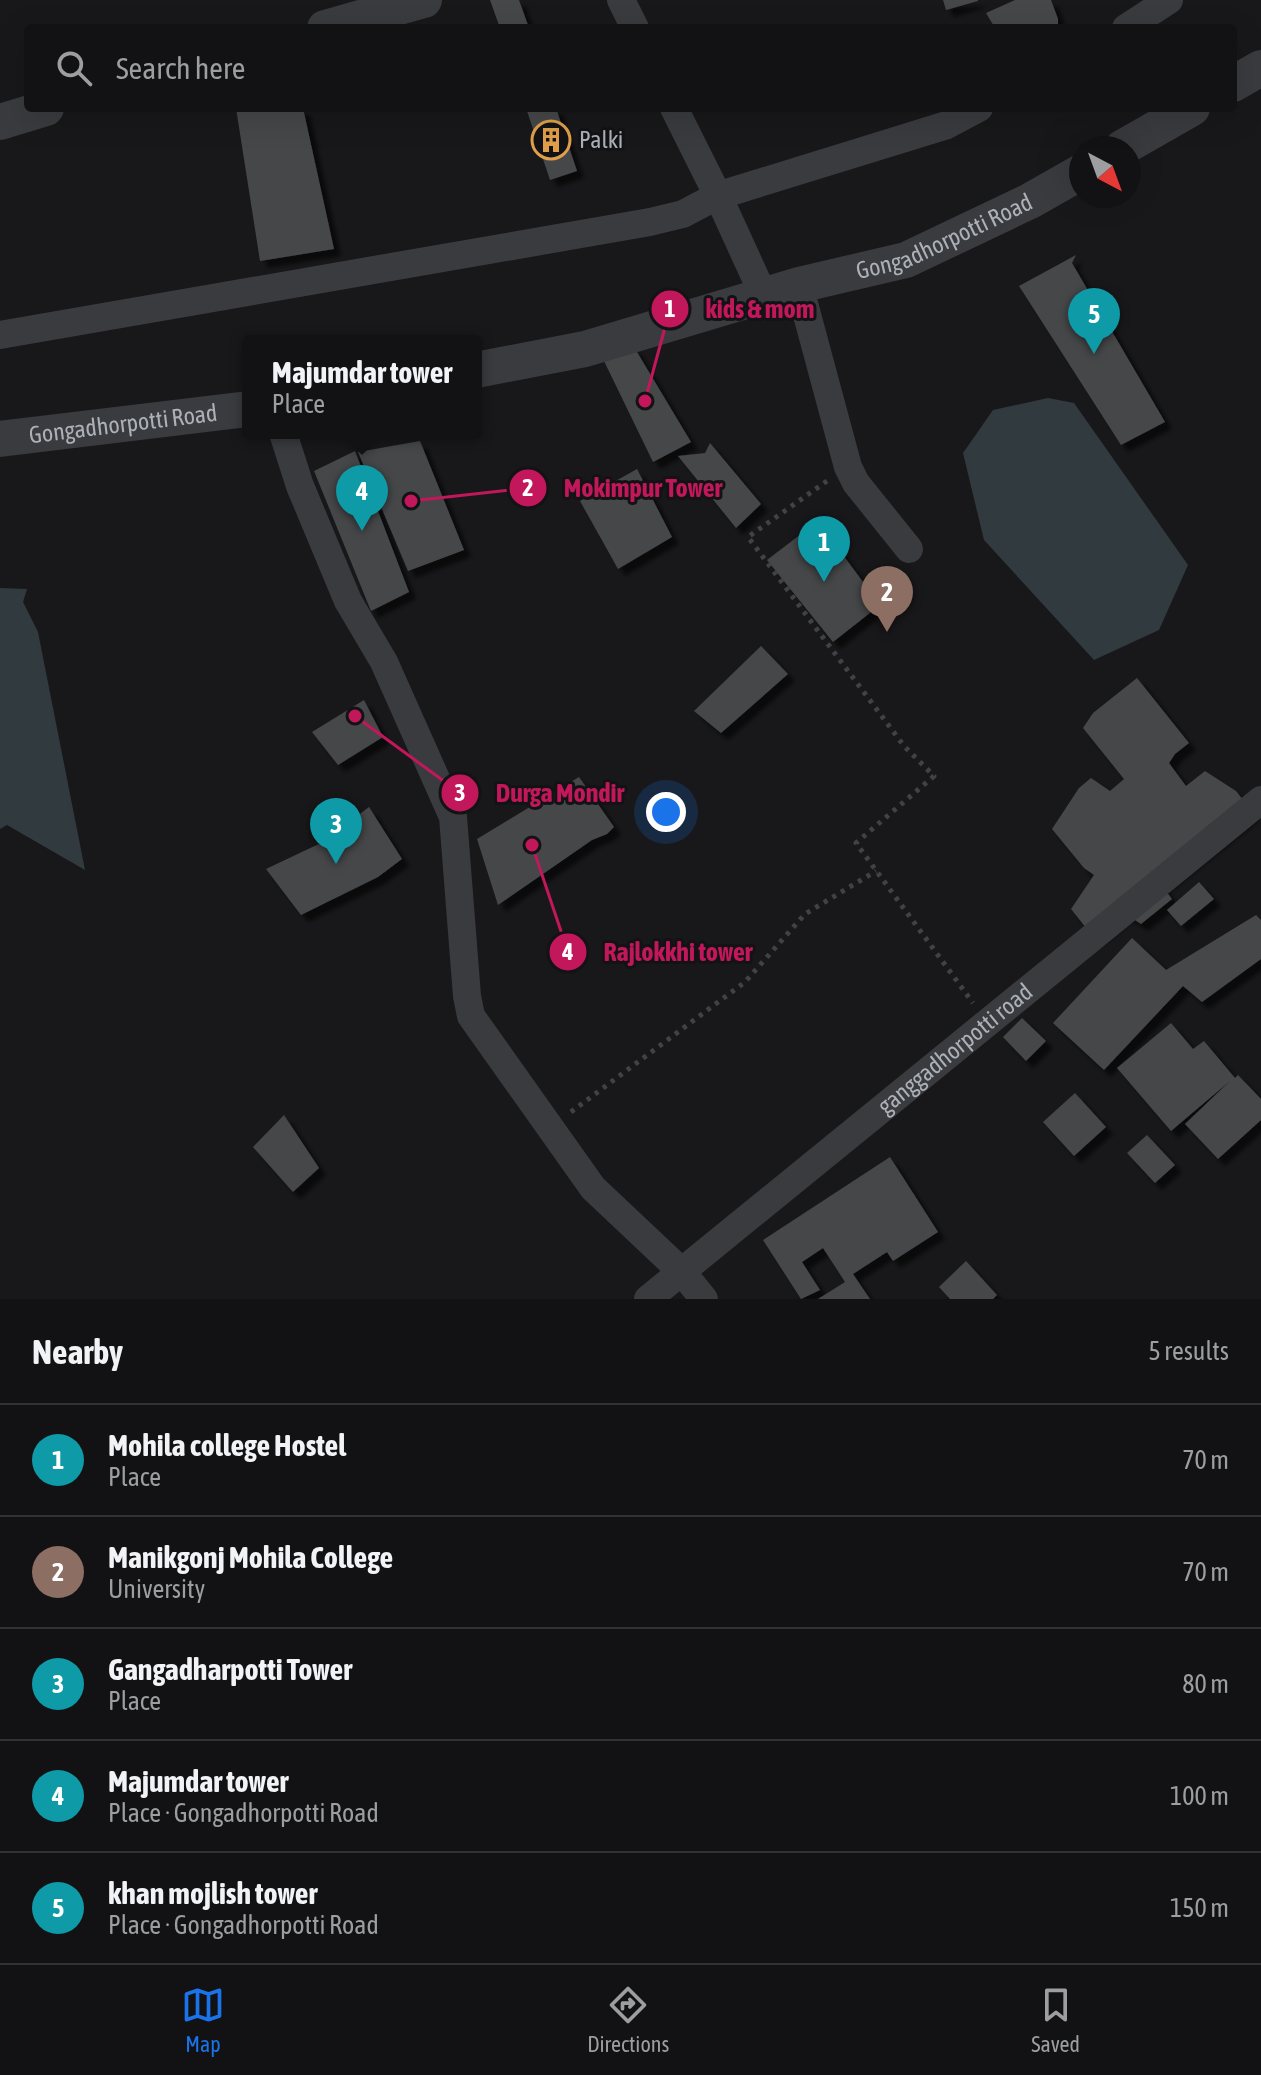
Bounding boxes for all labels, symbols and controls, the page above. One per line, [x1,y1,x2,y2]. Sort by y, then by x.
search box [24,24,1237,112]
icon: search [52,46,96,90]
text: Search here [116,51,245,85]
building icon: Palki [530,119,572,161]
place label: Palki [579,126,623,153]
north arrow [1069,136,1141,208]
street label: Gongadhorpotti Road [853,188,1037,284]
callout: kids & mom [650,284,831,334]
pin: 5 [1068,288,1120,354]
text: kids & mom [705,294,815,324]
text: 1 [664,295,676,322]
popup [242,335,482,439]
text: Majumdar tower [272,355,452,389]
text: Place [272,389,325,419]
street label: Gongadhorpotti Road [27,399,219,448]
callout: Mokimpur Tower [508,463,738,513]
pin: 4 [336,465,388,531]
text: Mokimpur Tower [564,473,723,503]
text: 2 [522,474,534,501]
pin: 1 [798,516,850,582]
pin: 2 [861,566,913,632]
callout: Durga Mondir [440,768,640,818]
text: Durga Mondir [496,778,626,808]
text: 3 [454,779,466,806]
your location [646,792,686,832]
pin: 3 [310,798,362,864]
callout: Rajlokkhi tower [548,927,769,977]
text: Rajlokkhi tower [604,937,754,967]
text: 4 [561,938,574,965]
street label: ganggadhorpotti road [872,978,1037,1119]
text: Nearby [32,1332,123,1371]
text: 5 results [1148,1336,1229,1366]
text: Mohila college Hostel [108,1428,346,1462]
text: 1 [52,1445,64,1475]
text: 70 m [1182,1445,1229,1475]
text: Place [108,1462,161,1492]
text: Manikgonj Mohila College [108,1540,393,1574]
text: 2 [52,1557,64,1587]
text: 70 m [1182,1557,1229,1587]
text: University [108,1574,205,1604]
text: Gangadharpotti Tower [108,1652,352,1686]
text: 3 [52,1669,64,1699]
text: 80 m [1182,1669,1229,1699]
text: Place [108,1686,161,1716]
text: Majumdar tower [108,1764,288,1798]
text: 4 [52,1781,64,1811]
text: 100 m [1170,1781,1229,1811]
text: Place · Gongadhorpotti Road [108,1798,379,1828]
text: khan mojlish tower [108,1876,317,1910]
text: 5 [52,1893,64,1923]
text: 150 m [1170,1893,1229,1923]
text: Place · Gongadhorpotti Road [108,1910,379,1940]
tab: Map [181,1983,225,2057]
tab: Directions [587,1983,669,2057]
tab: Saved [1031,1983,1080,2057]

